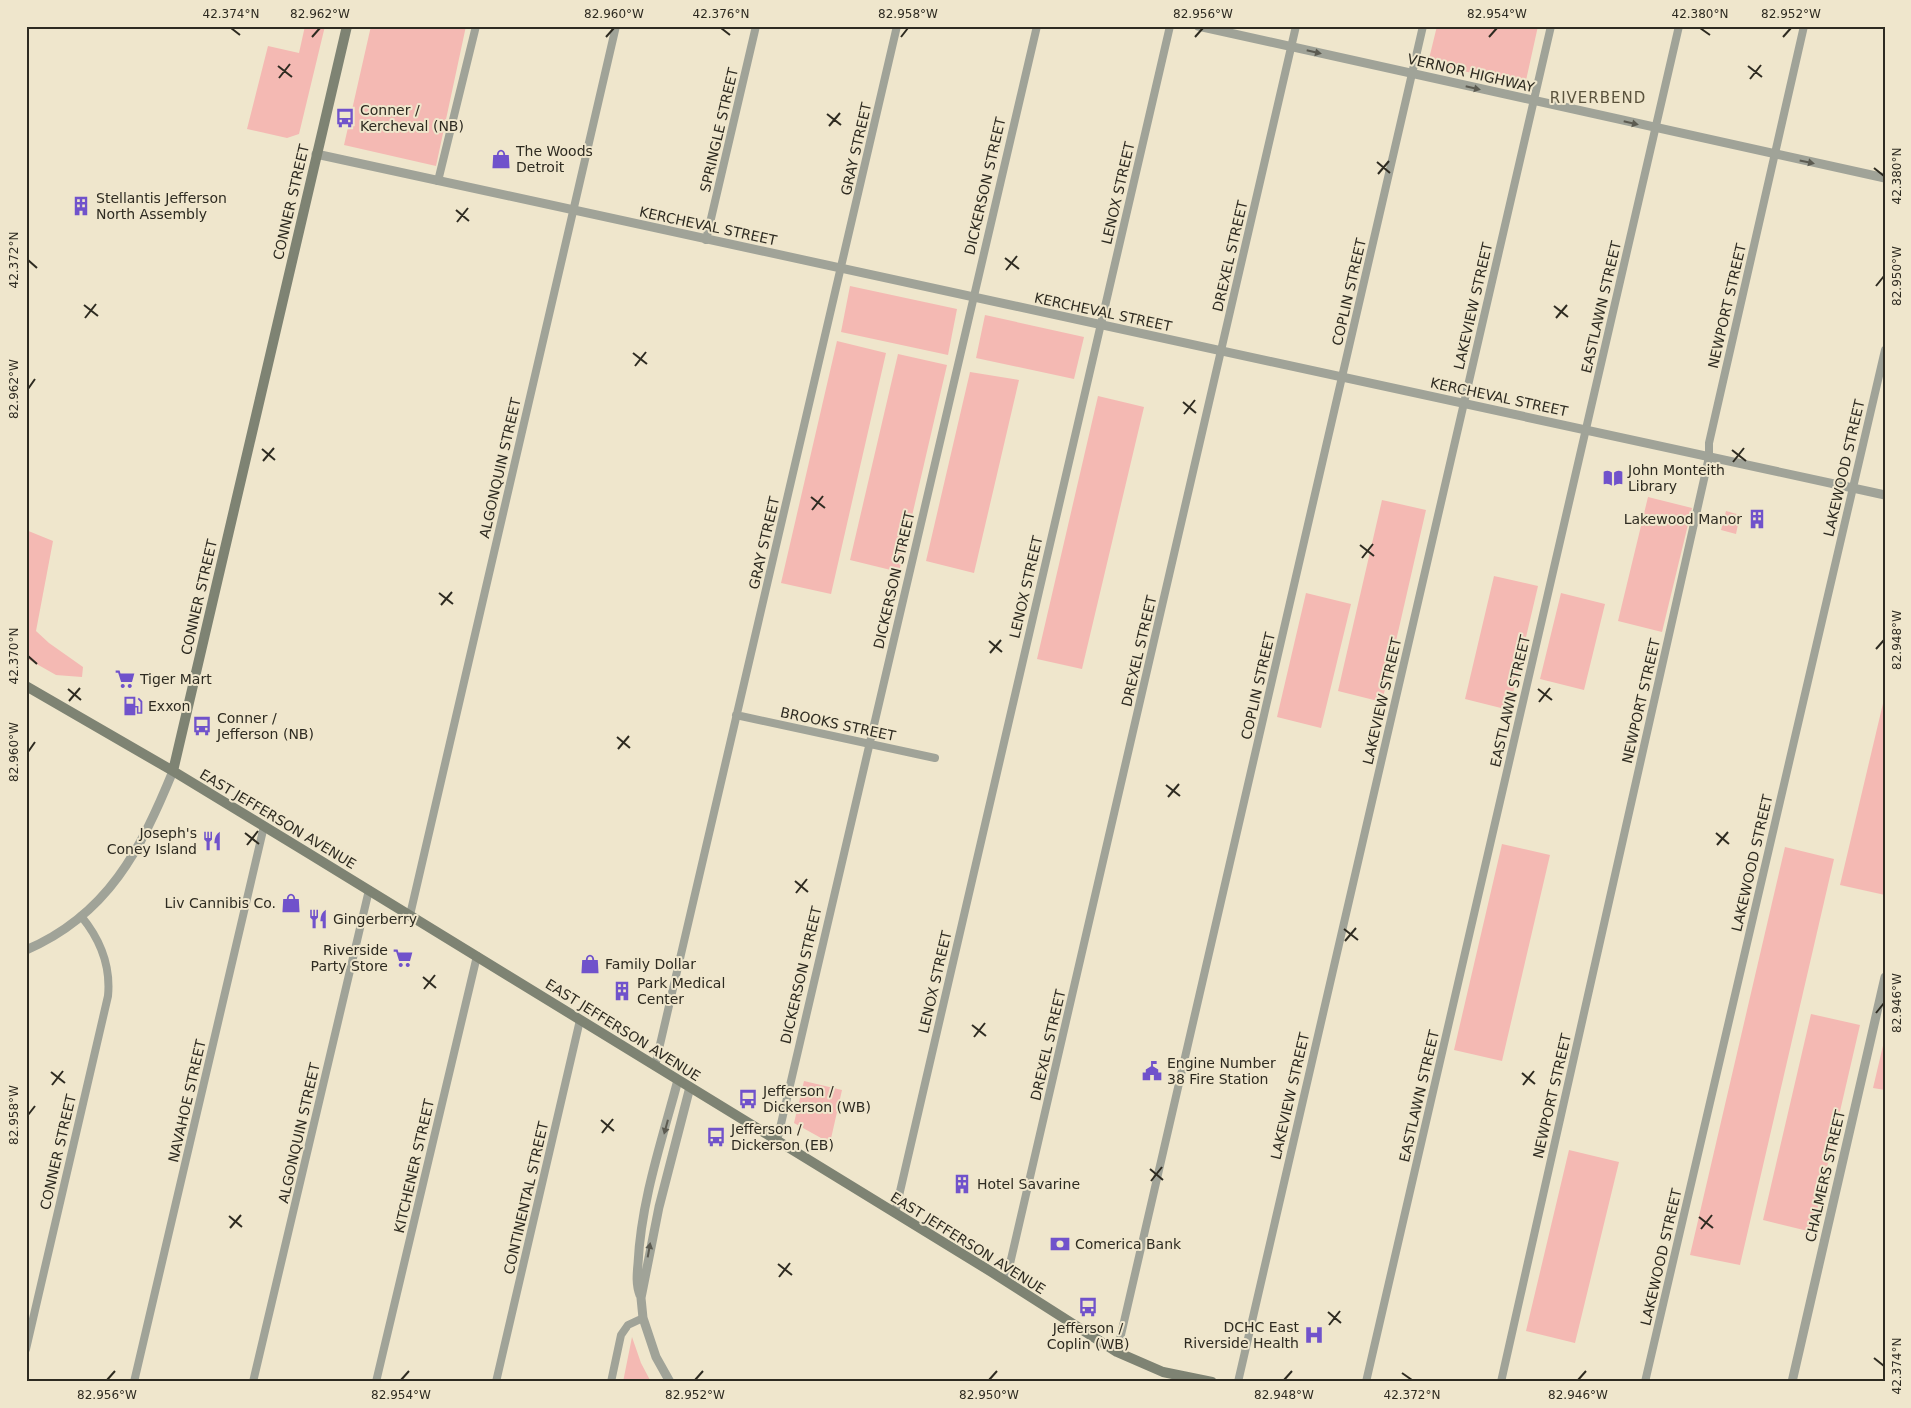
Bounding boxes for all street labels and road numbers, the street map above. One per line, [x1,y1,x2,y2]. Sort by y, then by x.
street label: VERNOR HIGHWAY [1406,51,1537,96]
street label: SPRINGLE STREET [697,66,741,194]
street label: GRAY STREET [838,101,875,197]
street label: DICKERSON STREET [961,115,1009,256]
street label: LENOX STREET [1098,140,1138,246]
street label: CONNER STREET [270,142,312,261]
street label: DREXEL STREET [1209,198,1251,313]
street label: KERCHEVAL STREET [638,204,779,248]
street label: COPLIN STREET [1329,236,1369,347]
street label: EASTLAWN STREET [1578,239,1624,375]
street label: LAKEVIEW STREET [1451,240,1496,371]
street label: NEWPORT STREET [1705,242,1749,370]
street label: KERCHEVAL STREET [1033,290,1174,334]
street label: KERCHEVAL STREET [1429,375,1570,419]
street label: ALGONQUIN STREET [476,396,524,540]
street label: LAKEWOOD STREET [1820,397,1868,538]
street label: GRAY STREET [746,495,783,591]
street label: DICKERSON STREET [870,509,918,650]
street label: LENOX STREET [1006,534,1046,640]
street label: CONNER STREET [178,537,220,656]
street label: DREXEL STREET [1118,593,1160,708]
street label: COPLIN STREET [1238,630,1278,741]
street label: EASTLAWN STREET [1487,633,1533,769]
street label: LAKEVIEW STREET [1360,635,1405,766]
street label: NEWPORT STREET [1619,637,1663,765]
street label: BROOKS STREET [779,704,897,744]
street label: EAST JEFFERSON AVENUE [197,766,359,872]
street label: LAKEWOOD STREET [1728,792,1776,933]
street label: DICKERSON STREET [777,904,825,1045]
street label: LENOX STREET [915,929,955,1035]
street label: EAST JEFFERSON AVENUE [543,976,703,1084]
street label: DREXEL STREET [1027,987,1069,1102]
street label: EASTLAWN STREET [1396,1028,1442,1164]
street label: LAKEVIEW STREET [1268,1030,1313,1161]
street label: NEWPORT STREET [1530,1032,1574,1160]
street label: NAVAHOE STREET [165,1038,209,1164]
street label: ALGONQUIN STREET [275,1061,323,1205]
street label: CONNER STREET [37,1092,79,1211]
street label: KITCHENER STREET [391,1097,437,1235]
street label: CHALMERS STREET [1802,1108,1848,1244]
street label: CONTINENTAL STREET [501,1120,551,1276]
street label: LAKEWOOD STREET [1637,1186,1685,1327]
street label: EAST JEFFERSON AVENUE [888,1189,1048,1297]

